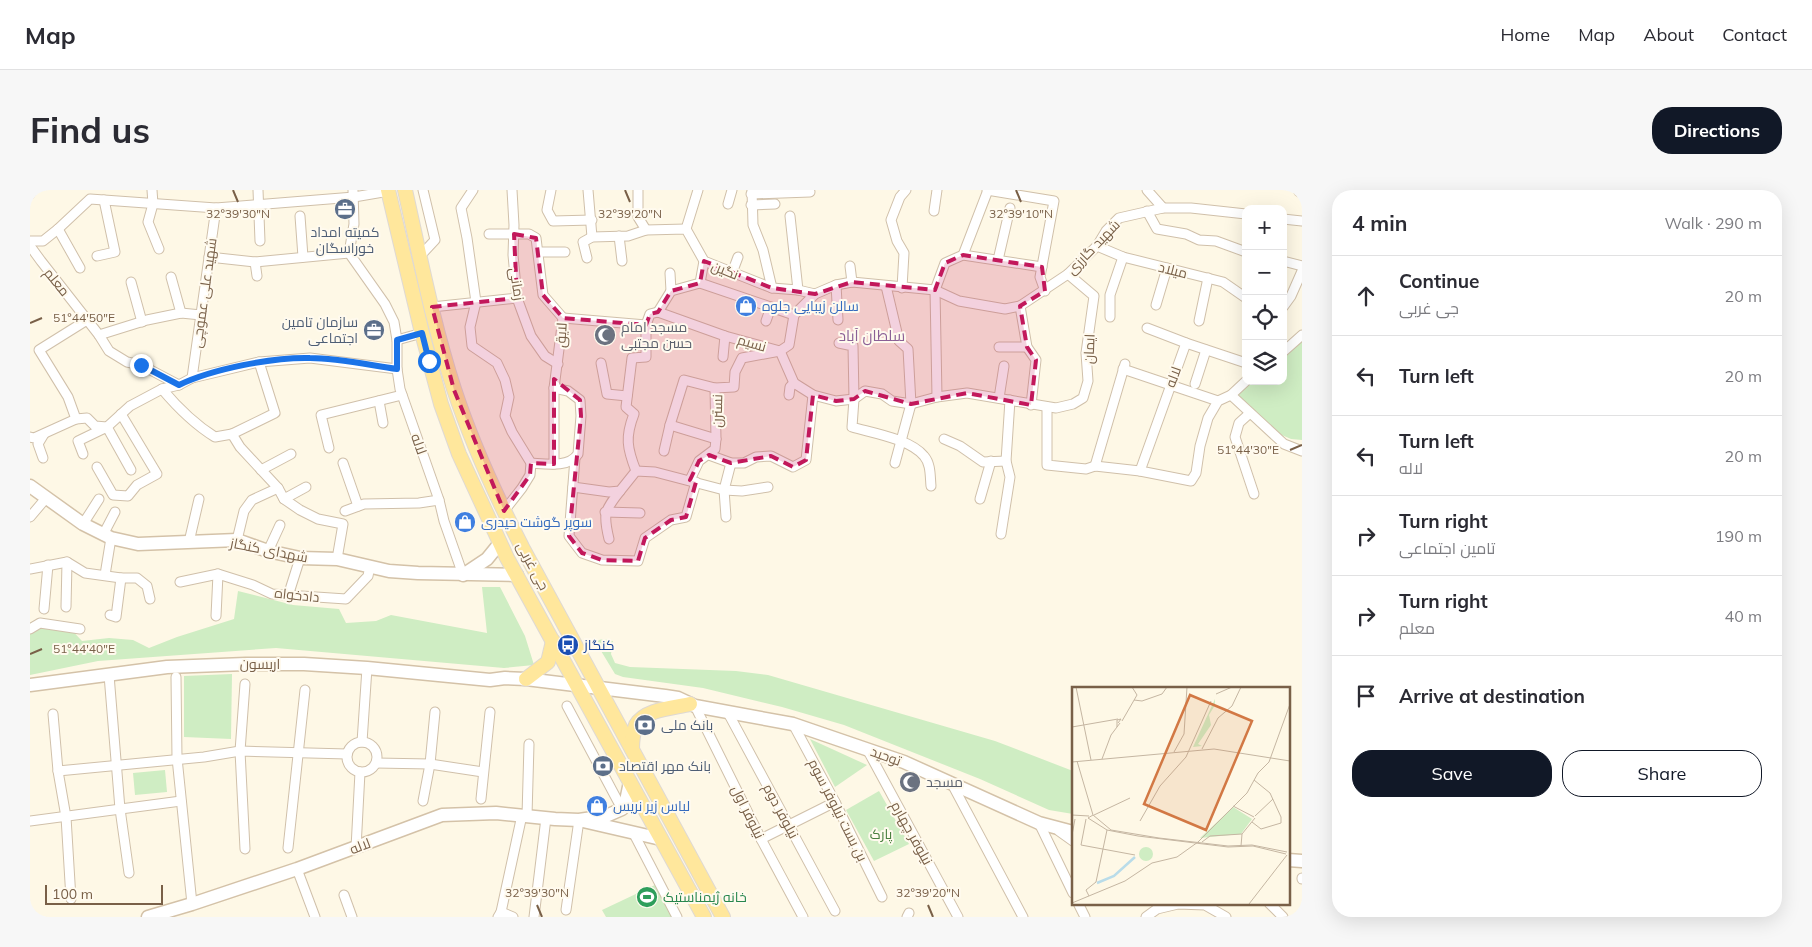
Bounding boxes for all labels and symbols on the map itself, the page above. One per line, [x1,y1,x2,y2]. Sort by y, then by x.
office icon: کمیته امداد خوراسگان [333,197,357,221]
text: 32°39'30"N [206,206,270,221]
text: 32°39'20"N [598,206,662,221]
text: 32°39'10"N [989,206,1053,221]
street label: شهید گارزی [1062,216,1124,278]
place label: کمیته امداد خوراسگان [311,223,379,257]
street label: شهید علی عموچی [187,237,222,349]
street label: نگین [709,256,741,284]
street label: میلاد [1157,258,1189,282]
street label: معلم [39,264,74,301]
street label: زمانی [506,266,528,302]
shop icon: سالن زیبایی جلوه [734,294,758,318]
place label: سالن زیبایی جلوه [762,297,859,315]
text: 51°44'50"E [53,310,115,325]
place label: سازمان تامین اجتماعی [282,313,358,347]
office icon: سازمان تامین اجتماعی [362,318,386,342]
place label: مسجد امام حسن مجتبی [621,318,692,352]
street label: لایق [551,322,571,348]
mosque icon: مسجد امام حسن مجتبی [593,323,617,347]
district label: سلطان آباد [839,326,905,346]
street label: نسیم [735,330,768,357]
street label: ایمان [1079,333,1099,365]
route start [418,350,441,373]
route end [130,354,153,377]
street label: لاله [1161,364,1185,390]
street label: نسترن [708,394,726,428]
street label: لاله [407,431,431,457]
text: 51°44'30"E [1217,442,1279,457]
shop icon: سوپر گوشت حیدری [453,510,477,534]
place label: سوپر گوشت حیدری [481,513,592,532]
street label: شهدای کنگاز [228,533,309,566]
street label: جی غربی [513,539,553,593]
street label: دادخواه [274,584,320,606]
bus stop icon: کنگاز [556,633,580,657]
place label: کنگاز [583,636,615,654]
text: 51°44'40"E [53,641,115,656]
street label: اریسون [240,655,280,673]
inset map [1072,687,1290,904]
bank icon: بانک ملی [633,713,657,737]
place label: بانک ملی [661,716,713,734]
street label: توحید [868,742,904,770]
bank icon: بانک مهر اقتصاد [591,754,615,778]
street label: بن بست نیلوفر سوم [803,756,872,865]
place label: بانک مهر اقتصاد [619,757,711,775]
mosque icon: مسجد [898,770,922,794]
place label: مسجد [926,773,963,791]
street label: نیلوفر دوم [758,780,803,842]
street label: نیلوفر اول [727,782,769,842]
shop icon: لباس زیر نریس [585,794,609,818]
place label: لباس زیر نریس [613,797,690,815]
street label: نیلوفر چهارم [886,798,937,869]
park label: پارک [870,825,893,844]
street label: لاله [347,834,373,858]
scale bar [45,882,162,905]
text: 32°39'30"N [505,885,569,900]
sports icon: خانه ژیمناستیک [635,885,659,909]
text: 32°39'20"N [896,885,960,900]
place label: خانه ژیمناستیک [663,888,747,906]

